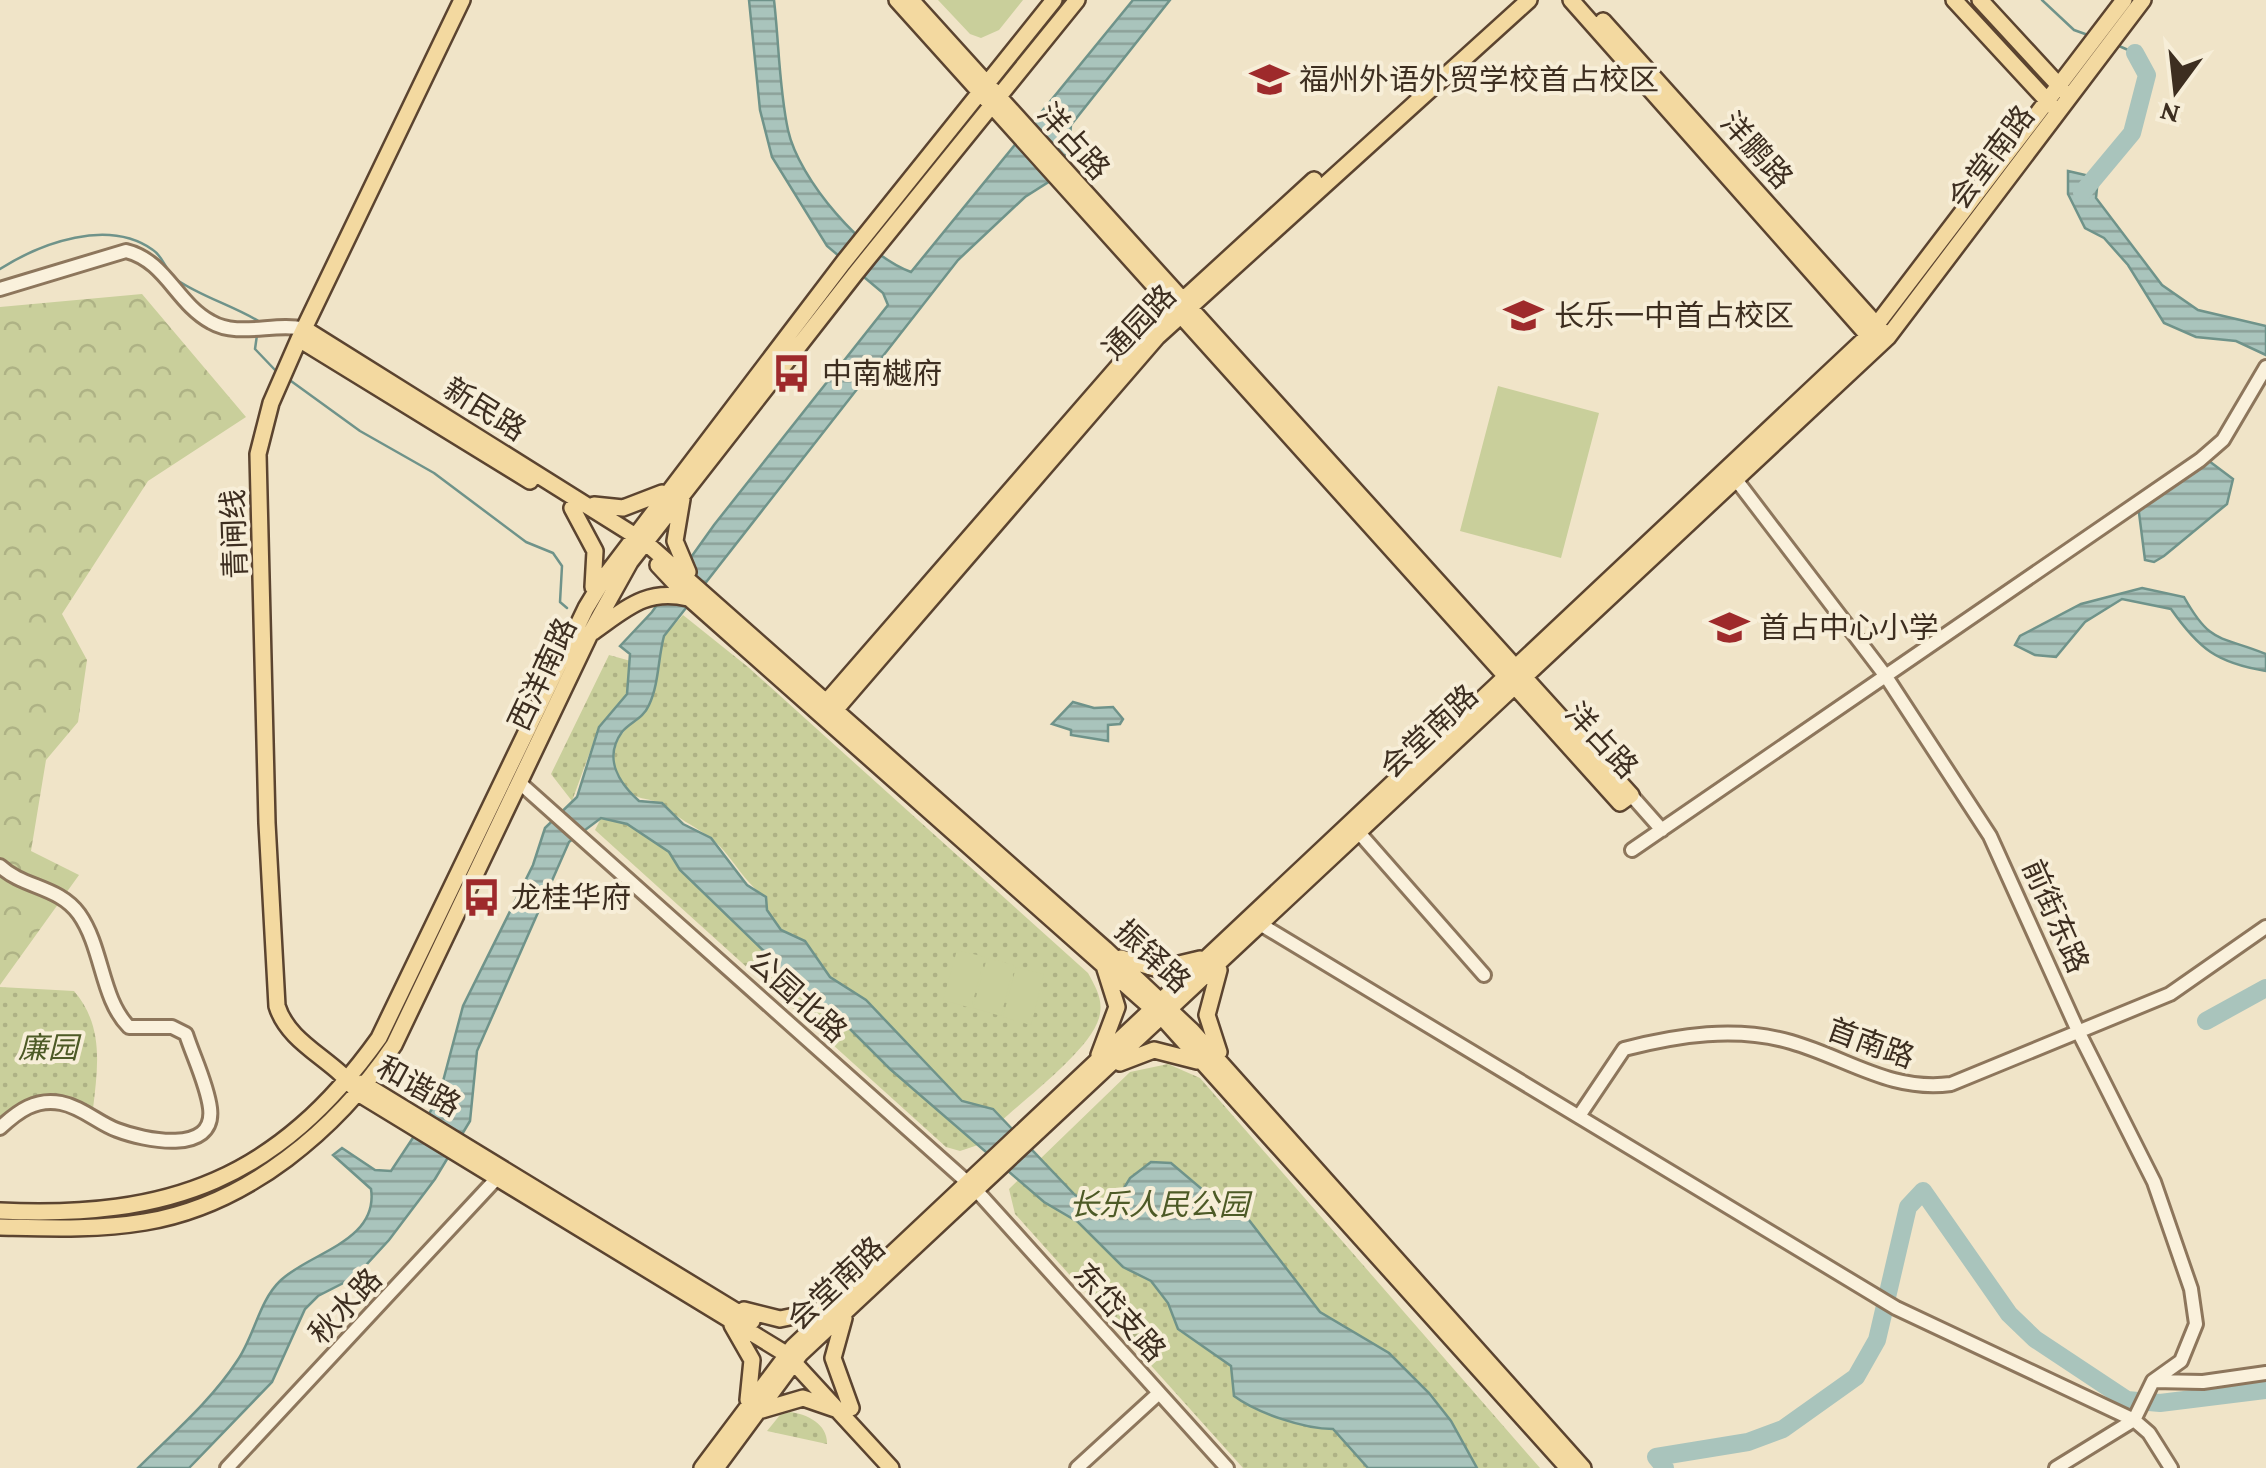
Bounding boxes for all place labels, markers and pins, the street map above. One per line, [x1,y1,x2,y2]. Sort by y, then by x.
school or university icon: 福州外语外贸学校首占校区 [1248,58,1290,100]
place label: 福州外语外贸学校首占校区 [1299,63,1659,96]
school or university icon: 长乐一中首占校区 [1503,294,1545,336]
place label: 长乐一中首占校区 [1554,299,1794,332]
bus stop icon: 中南樾府 [771,352,813,394]
place label: 中南樾府 [822,357,942,390]
school or university icon: 首占中心小学 [1708,606,1750,648]
place label: 首占中心小学 [1759,611,1939,644]
bus stop icon: 龙桂华府 [460,876,502,918]
place label: 龙桂华府 [511,881,631,914]

